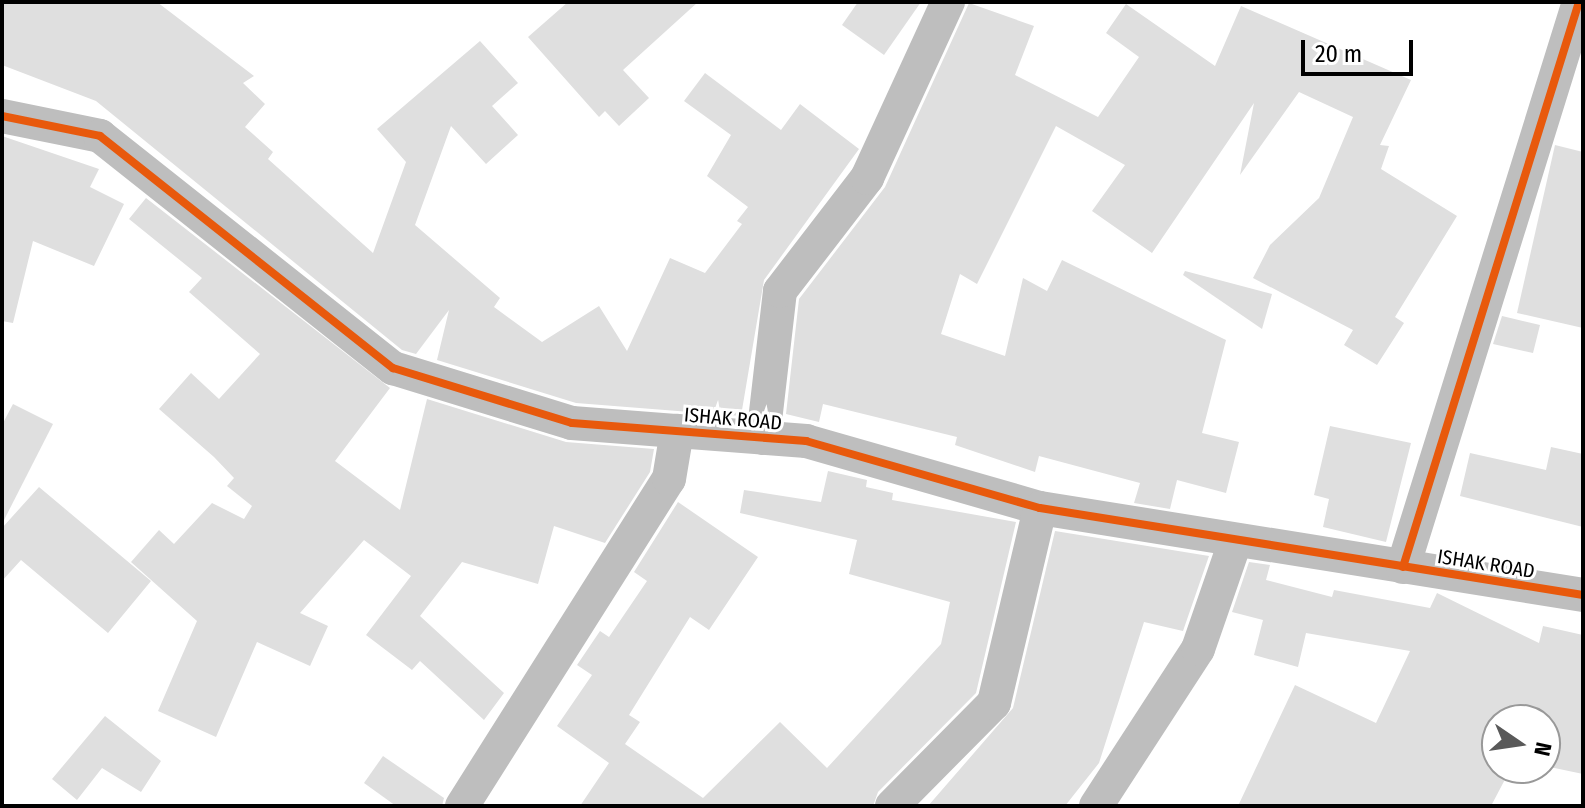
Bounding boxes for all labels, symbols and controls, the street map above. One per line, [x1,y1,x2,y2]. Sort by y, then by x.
scale bar [1305,24,1417,74]
text: 20 m [1315,40,1362,68]
street label: ISHAK ROAD [683,403,783,435]
street label: ISHAK ROAD [1436,544,1536,584]
north arrow [1481,704,1561,784]
text: N [1528,740,1558,759]

